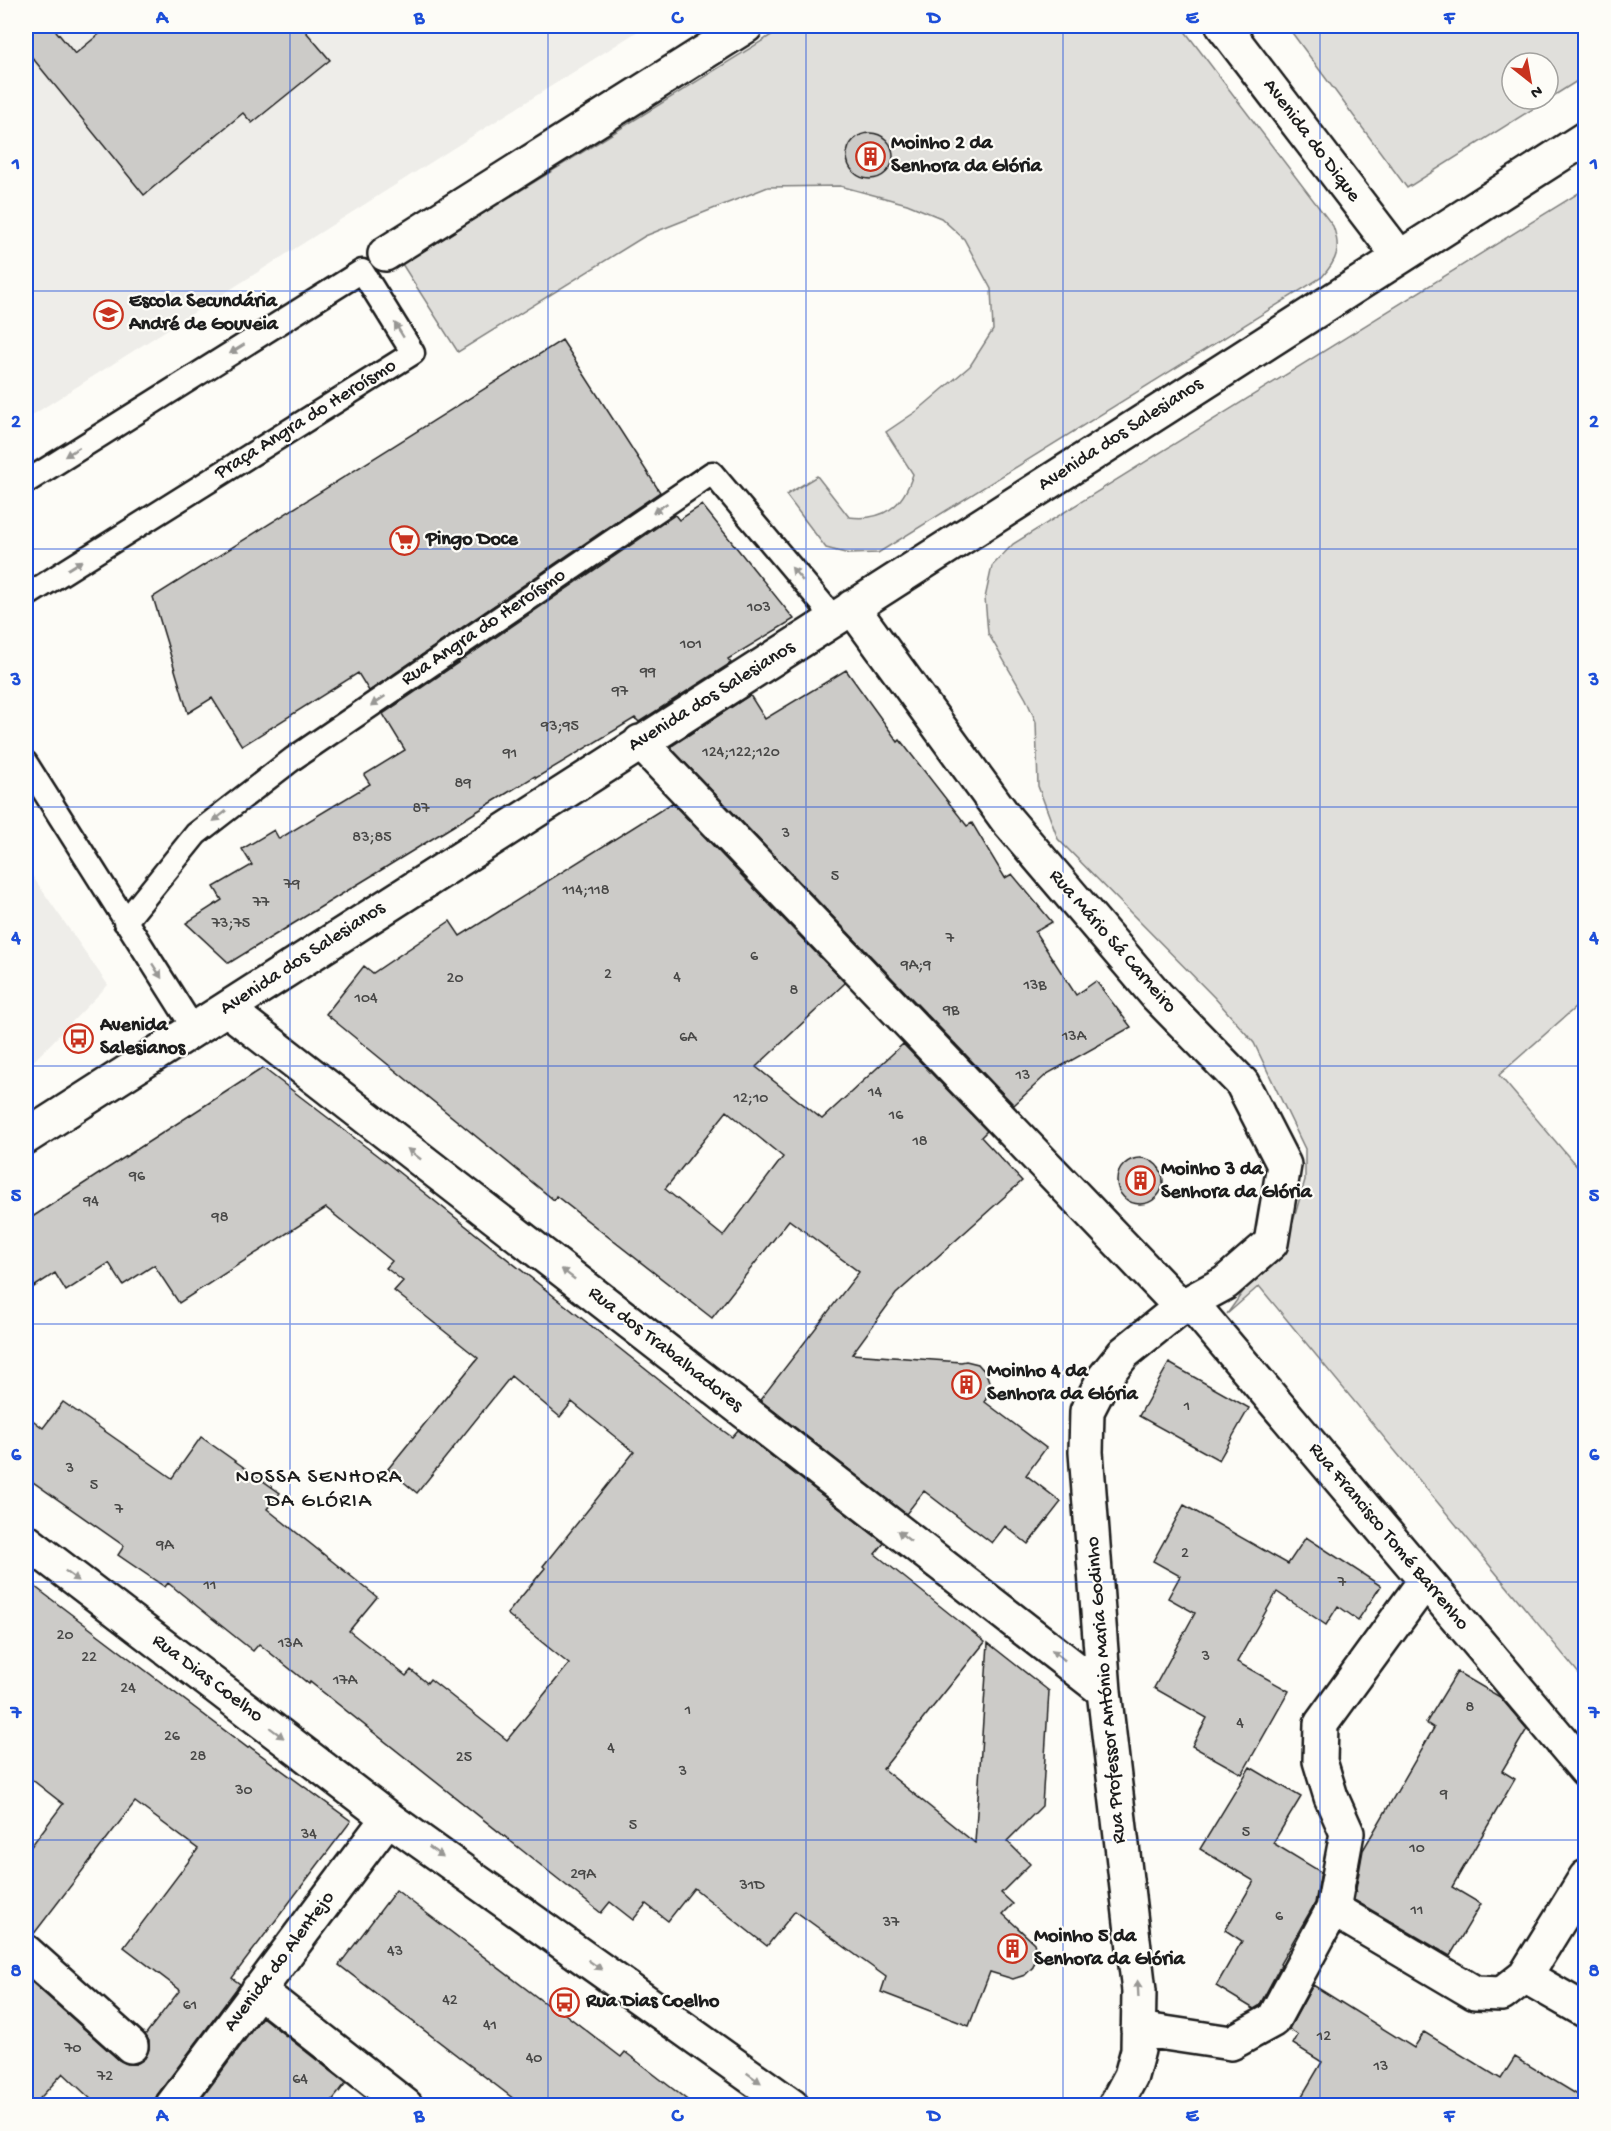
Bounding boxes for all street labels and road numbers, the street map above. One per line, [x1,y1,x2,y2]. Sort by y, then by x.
street label: Avenida do Dique [1257,75,1365,208]
street label: Praça Angra do Heroísmo [210,355,401,486]
street label: Avenida dos Salesianos [1034,373,1208,497]
street label: Rua Angra do Heroísmo [397,564,571,692]
street label: Avenida dos Salesianos [625,636,800,758]
street label: Rua Mário Sá Carneiro [1043,865,1181,1019]
street label: Avenida dos Salesianos [216,897,390,1021]
street label: Rua dos Trabalhadores [583,1282,748,1418]
street label: Rua Francisco Tomé Barrenho [1303,1439,1473,1635]
street label: Rua Professor António Maria Godinho [1082,1535,1132,1845]
street label: Rua Dias Coelho [147,1630,267,1728]
street label: Avenida do Alentejo [220,1887,340,2037]

